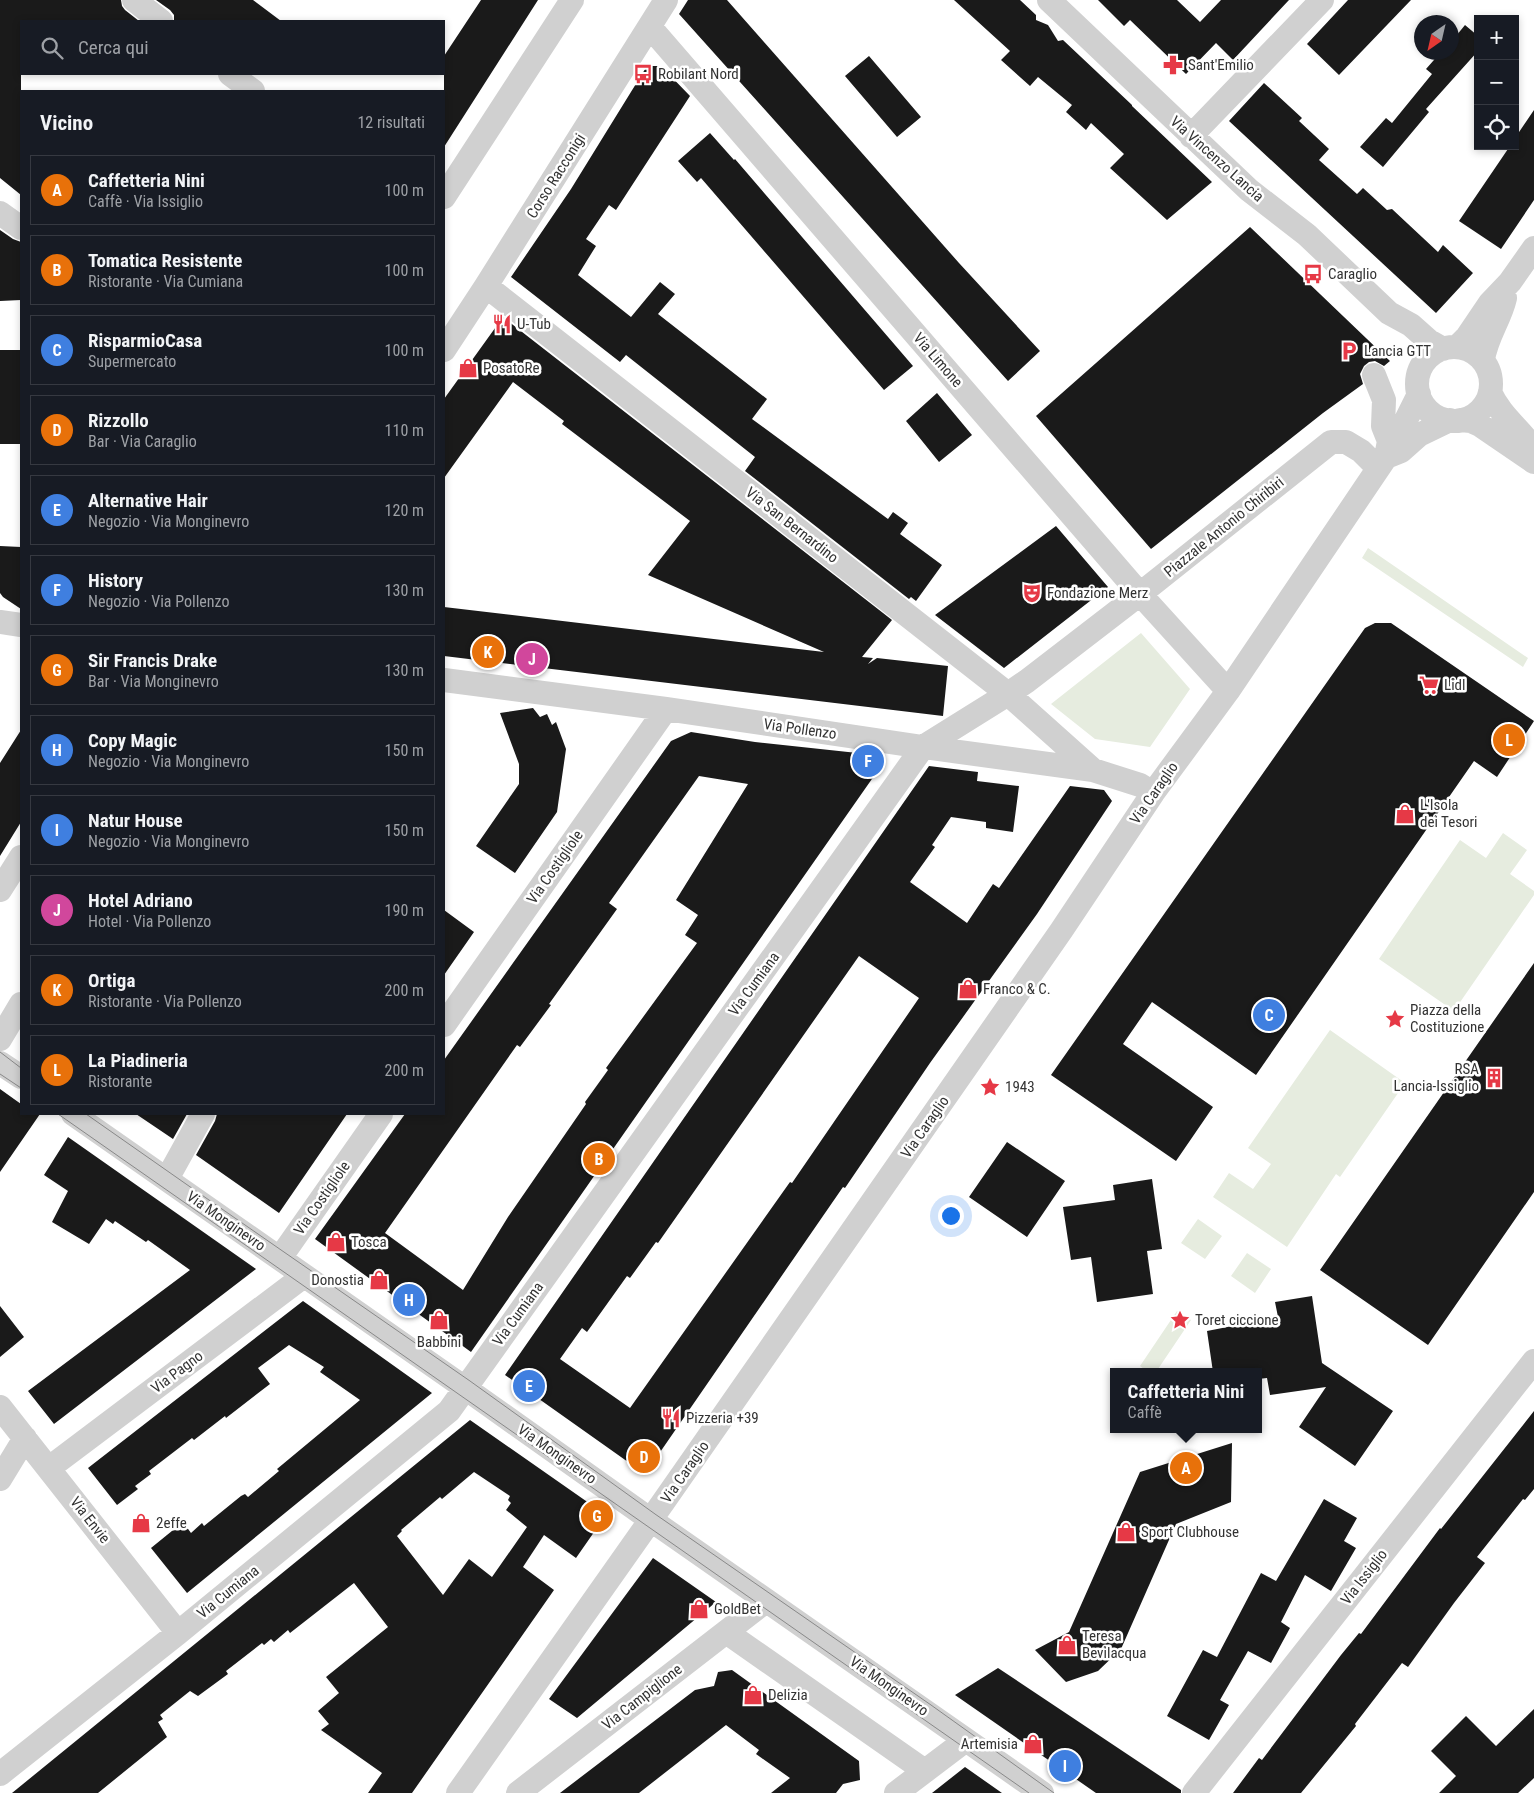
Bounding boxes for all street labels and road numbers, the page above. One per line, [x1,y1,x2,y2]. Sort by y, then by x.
street label: Via Vincenzo Lancia [1167,112,1267,206]
street label: Corso Racconigi [523,130,589,222]
street label: Via Limone [909,329,967,391]
street label: Piazzale Antonio Chiribiri [1161,473,1287,581]
street label: Via San Bernardino [742,483,842,567]
street label: Via Pollenzo [762,715,838,743]
street label: Via Caraglio [1126,759,1182,827]
street label: Via Costigliole [523,827,587,907]
street label: Via Cumiana [725,949,783,1019]
street label: Via Caraglio [897,1093,953,1161]
street label: Via Costigliole [290,1158,354,1238]
street label: Via Monginevro [183,1187,269,1255]
street label: Via Cumiana [489,1279,547,1349]
street label: Via Pagno [148,1347,206,1397]
street label: Via Monginevro [514,1420,600,1488]
street label: Via Caraglio [657,1438,713,1506]
street label: Via Envie [66,1493,114,1547]
street label: Via Issiglio [1337,1546,1391,1608]
street label: Via Cumiana [193,1562,263,1622]
street label: Via Monginevro [846,1652,932,1720]
street label: Via Campiglione [598,1660,686,1734]

